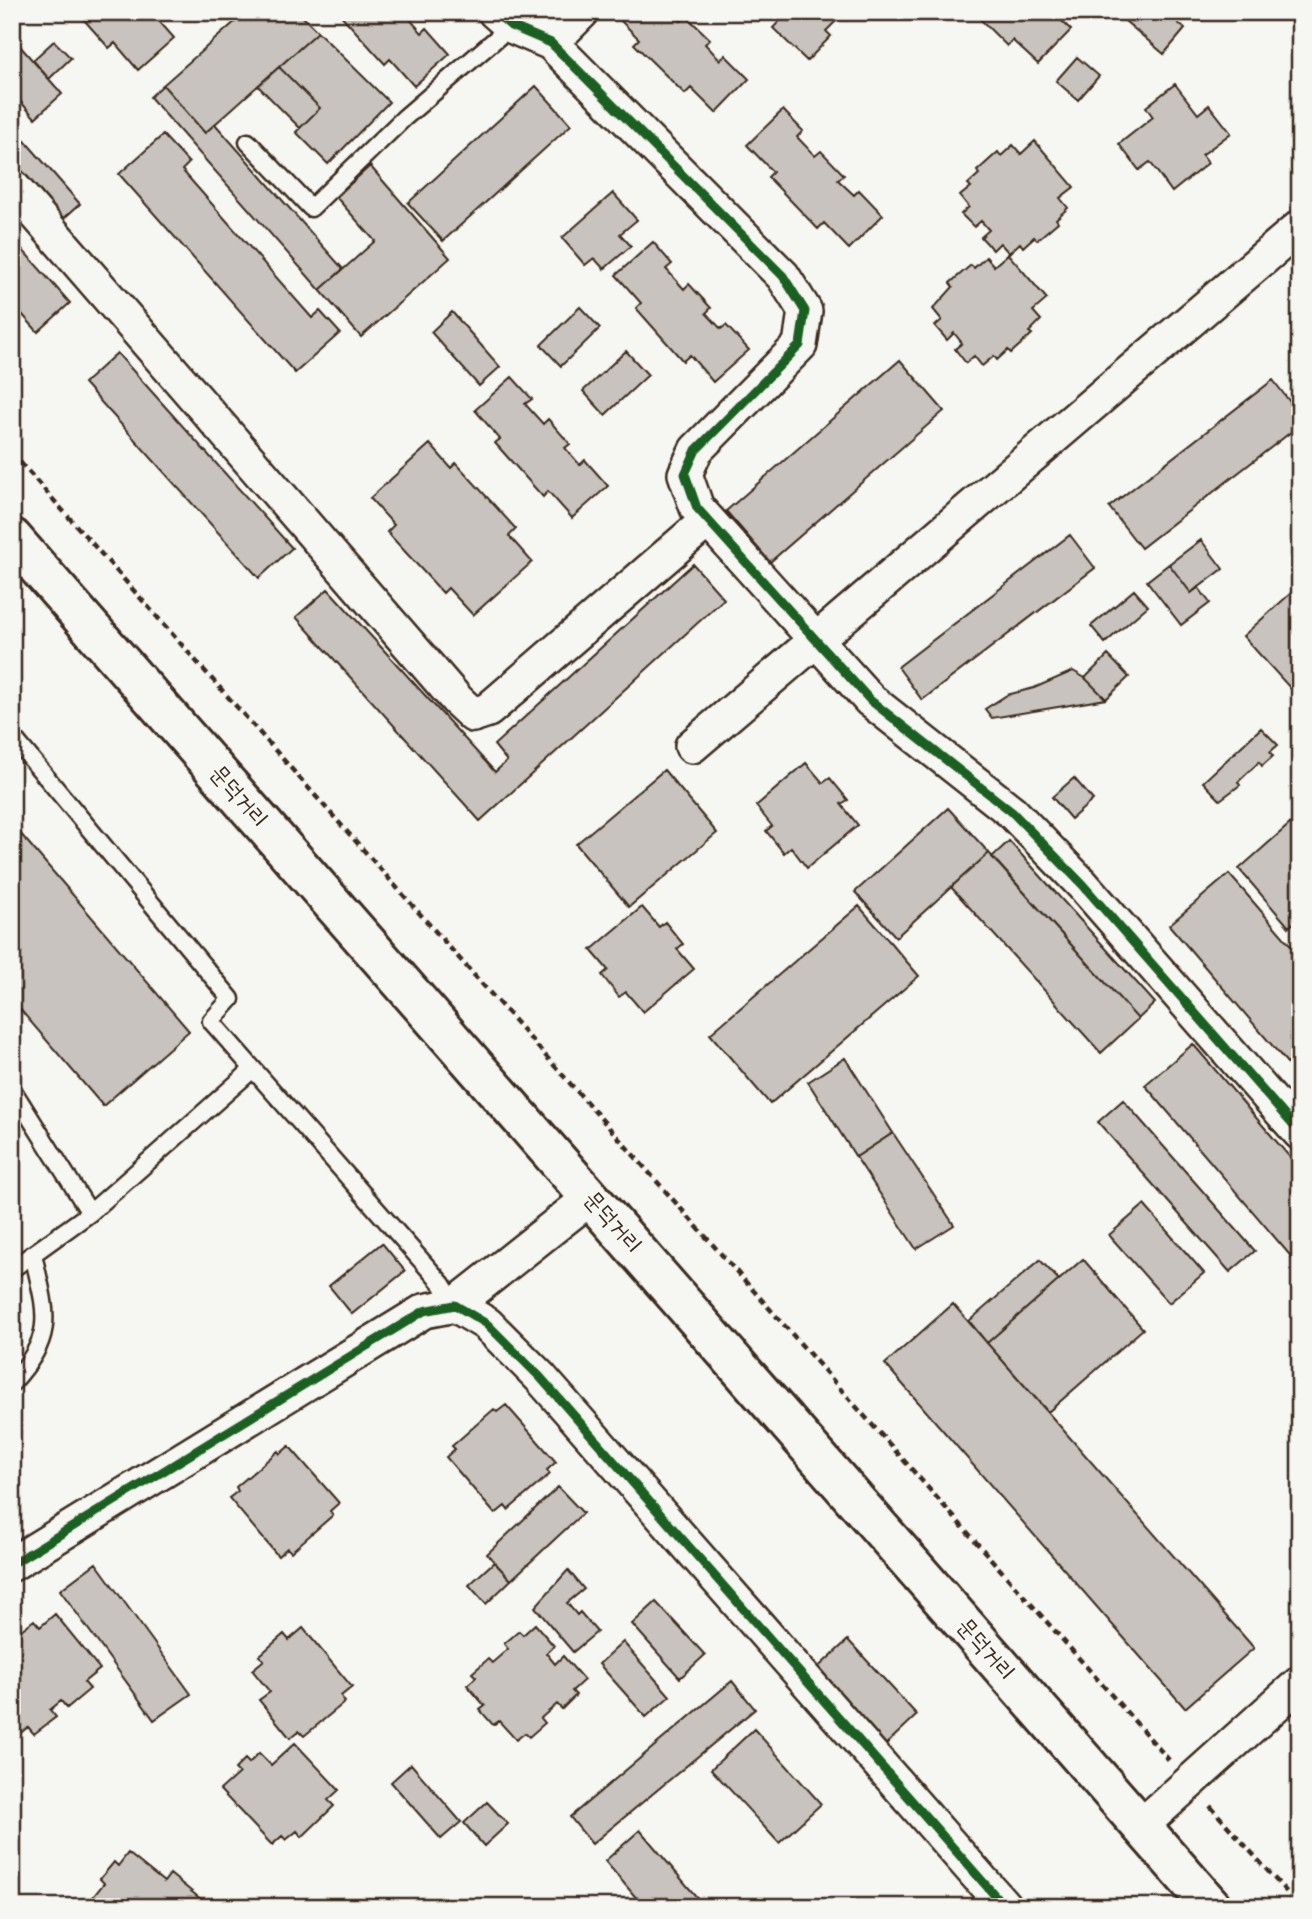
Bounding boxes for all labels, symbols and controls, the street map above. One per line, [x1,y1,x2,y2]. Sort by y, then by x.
street label: 문덕거리 [202,759,274,835]
street label: 문덕거리 [576,1185,648,1261]
street label: 문덕거리 [949,1612,1021,1688]

